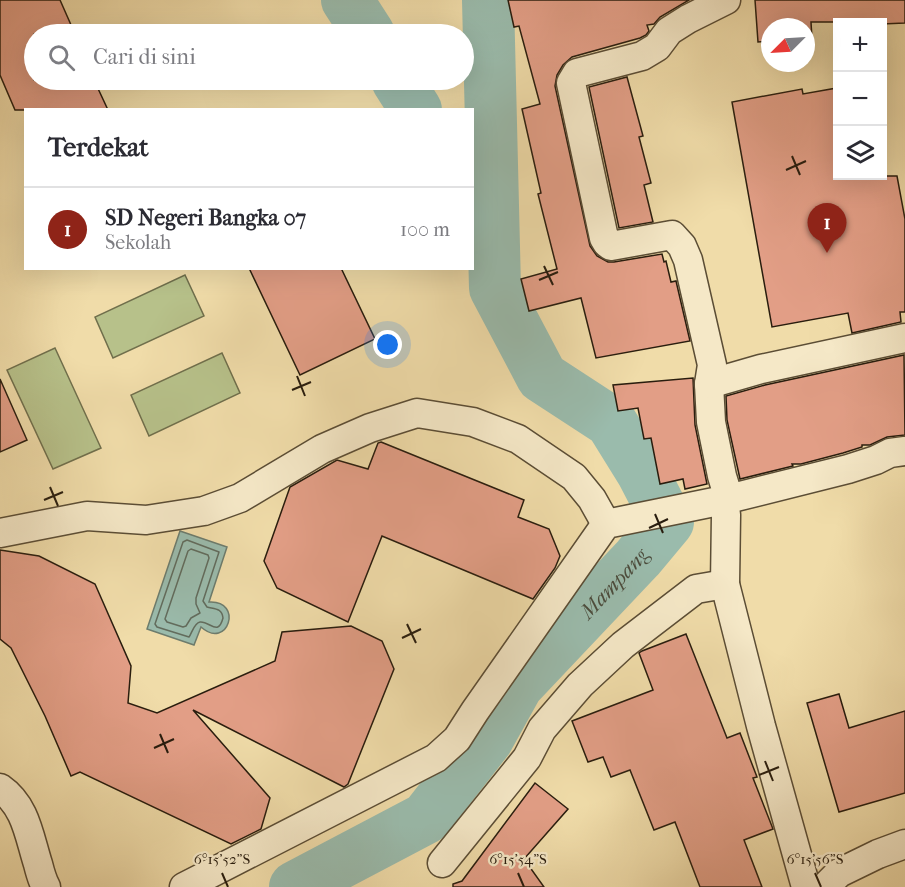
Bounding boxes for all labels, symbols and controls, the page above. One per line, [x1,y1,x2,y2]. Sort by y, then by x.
north arrow [761,18,815,72]
map controls [833,18,887,180]
button: + [833,18,887,72]
search box [24,24,474,90]
icon: search [45,41,78,74]
text: Cari di sini [93,44,196,70]
button: − [833,72,887,126]
button: layers [833,126,887,180]
text: Terdekat [48,132,149,163]
pin: 1 [808,204,846,253]
text: SD Negeri Bangka 07 [105,205,306,231]
text: 1 [64,218,71,241]
text: 100 m [400,218,450,241]
text: Sekolah [105,231,171,254]
your location [373,330,402,359]
water label: Mampang [574,543,654,625]
text: 6°15'52"S [194,850,250,868]
text: 6°15'54"S [489,850,547,868]
text: 6°15'56"S [787,850,844,868]

